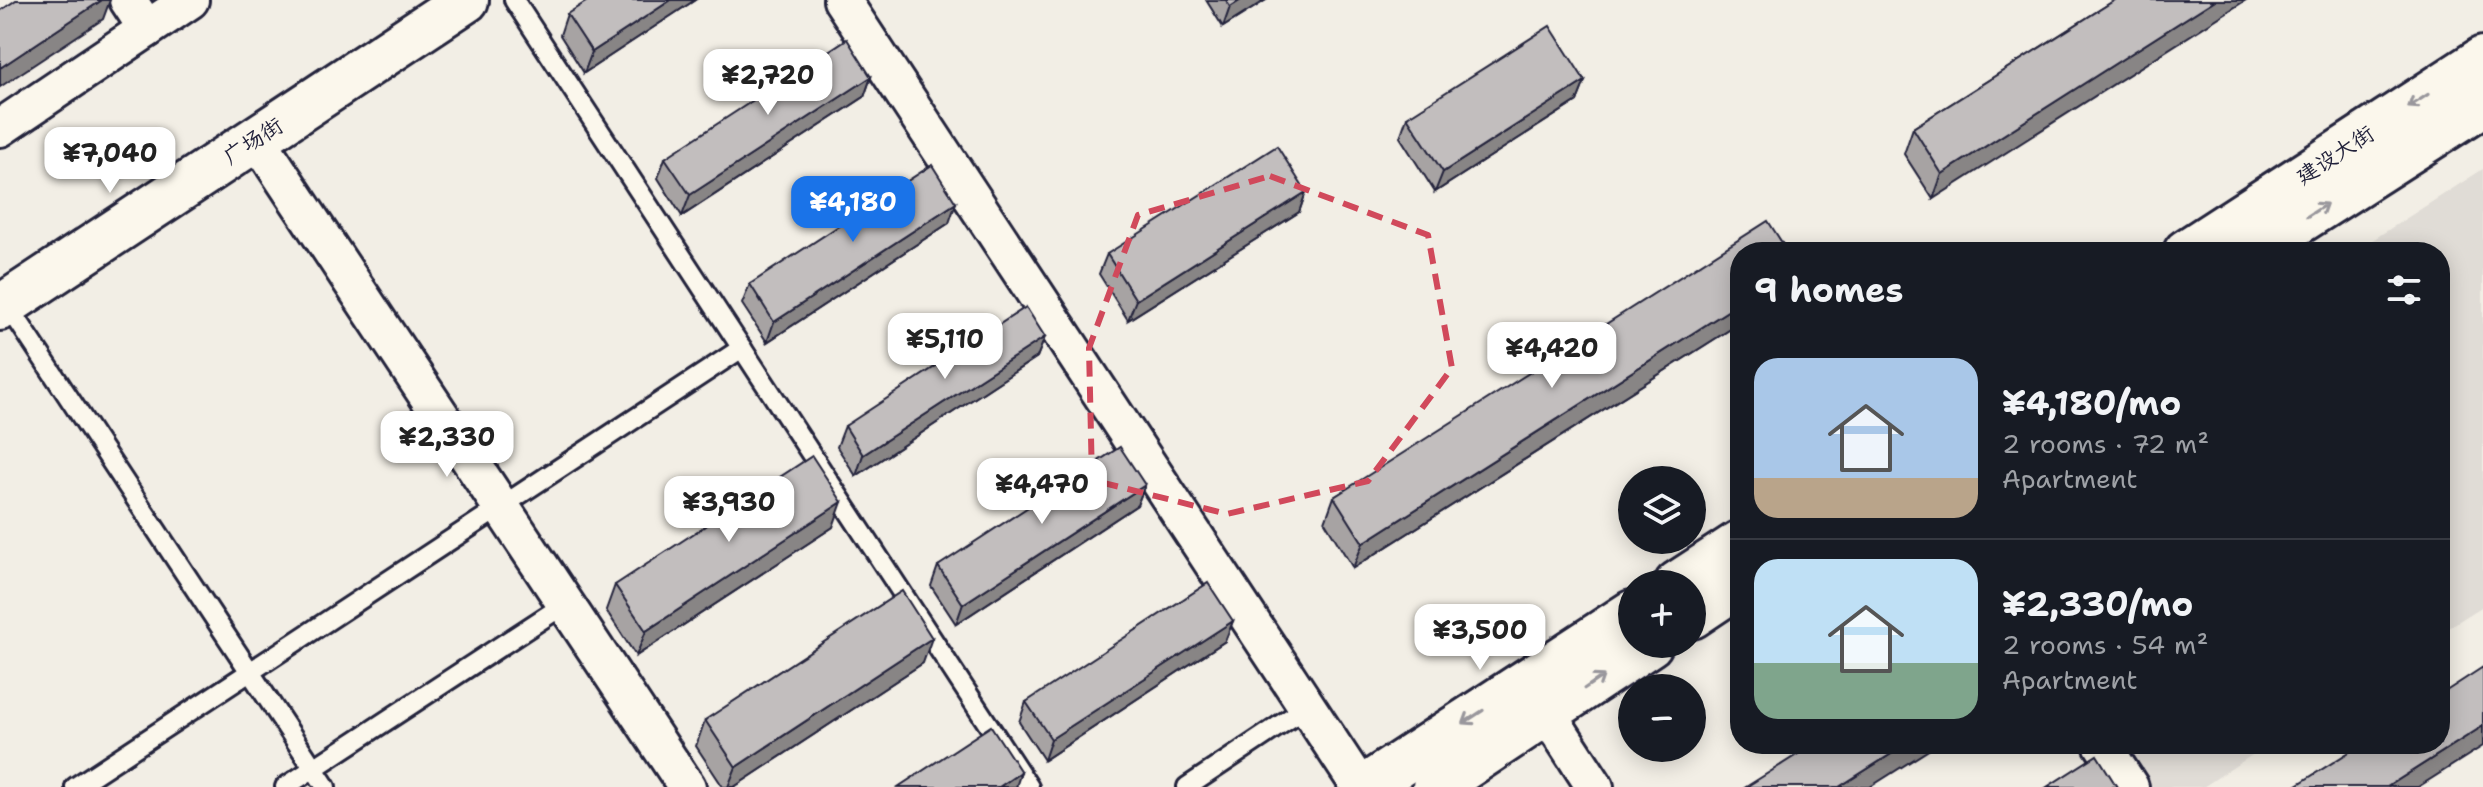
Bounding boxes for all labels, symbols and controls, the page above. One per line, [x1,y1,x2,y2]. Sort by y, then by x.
pin: ¥2,720 [703,49,833,117]
text: ¥2,720 [721,57,815,92]
one-way arrow [2407,93,2429,110]
street label: 广场街 [217,111,289,171]
street label: 建设大街 [2290,119,2380,191]
pin: ¥7,040 [45,127,175,195]
text: ¥7,040 [62,135,158,170]
pin: ¥4,180 [788,176,918,244]
text: ¥4,180 [809,184,897,219]
one-way arrow [2305,202,2328,218]
text: 9 homes [1754,267,1903,313]
icon: filters [2382,268,2426,312]
pin: ¥5,110 [880,313,1010,381]
text: ¥5,110 [906,321,984,356]
pin: ¥4,420 [1487,322,1617,390]
text: ¥4,420 [1505,330,1599,365]
text: ¥4,180/mo [2002,380,2181,426]
icon: home [1818,390,1914,486]
pin: ¥2,330 [382,411,512,479]
text: ¥2,330 [399,419,495,454]
text: 2 rooms · 72 m² [2002,426,2209,461]
pin: ¥4,470 [977,458,1107,526]
text: Apartment [2002,461,2138,496]
text: ¥4,470 [995,466,1089,501]
map controls [1618,466,1706,762]
button: layers [1618,466,1706,554]
pin: ¥3,930 [664,476,794,544]
text: ¥3,930 [682,484,776,519]
button: + [1618,570,1706,658]
text: ¥2,330/mo [2002,581,2193,627]
icon: home [1818,591,1914,687]
pin: ¥3,500 [1415,604,1545,672]
text: ¥3,500 [1432,612,1528,647]
text: 2 rooms · 54 m² [2002,627,2208,662]
text: Apartment [2002,662,2138,697]
one-way arrow [1582,674,1604,690]
button: − [1618,674,1706,762]
one-way arrow [1462,709,1485,725]

